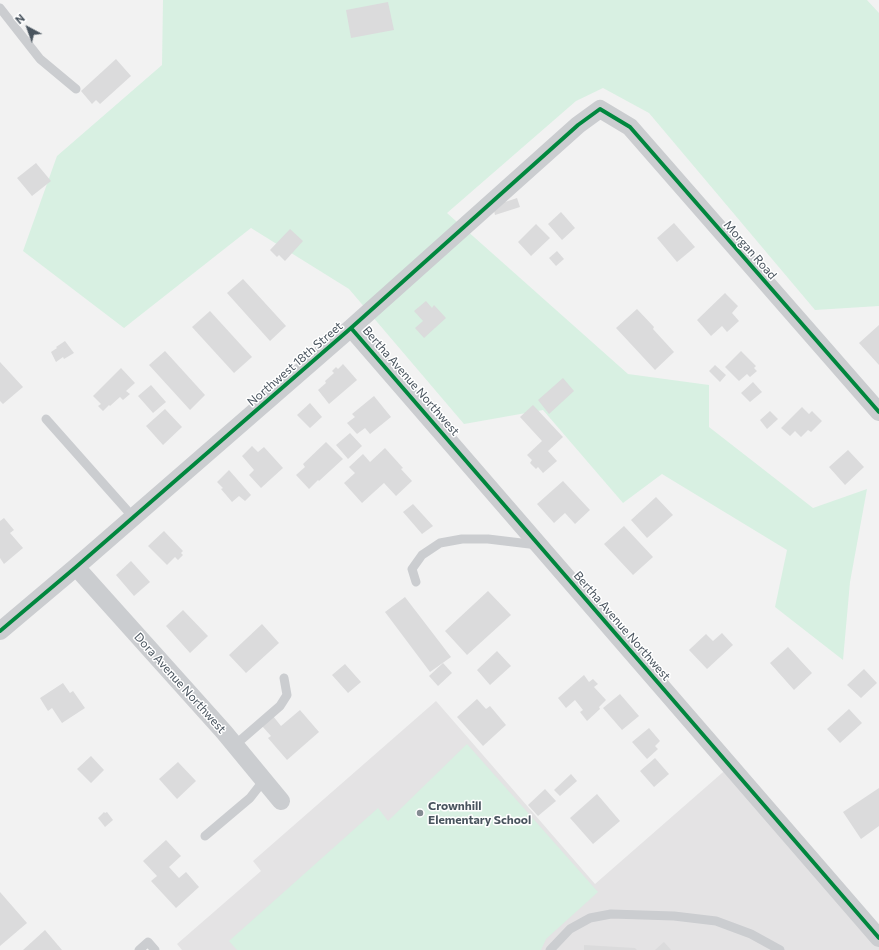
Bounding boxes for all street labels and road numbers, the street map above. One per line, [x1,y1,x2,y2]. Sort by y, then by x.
street label: Morgan Road [721,218,779,282]
street label: Northwest 18th Street [244,319,346,409]
street label: Bertha Avenue Northwest [360,323,462,439]
street label: Bertha Avenue Northwest [571,568,673,684]
street label: Dora Avenue Northwest [131,630,229,736]

